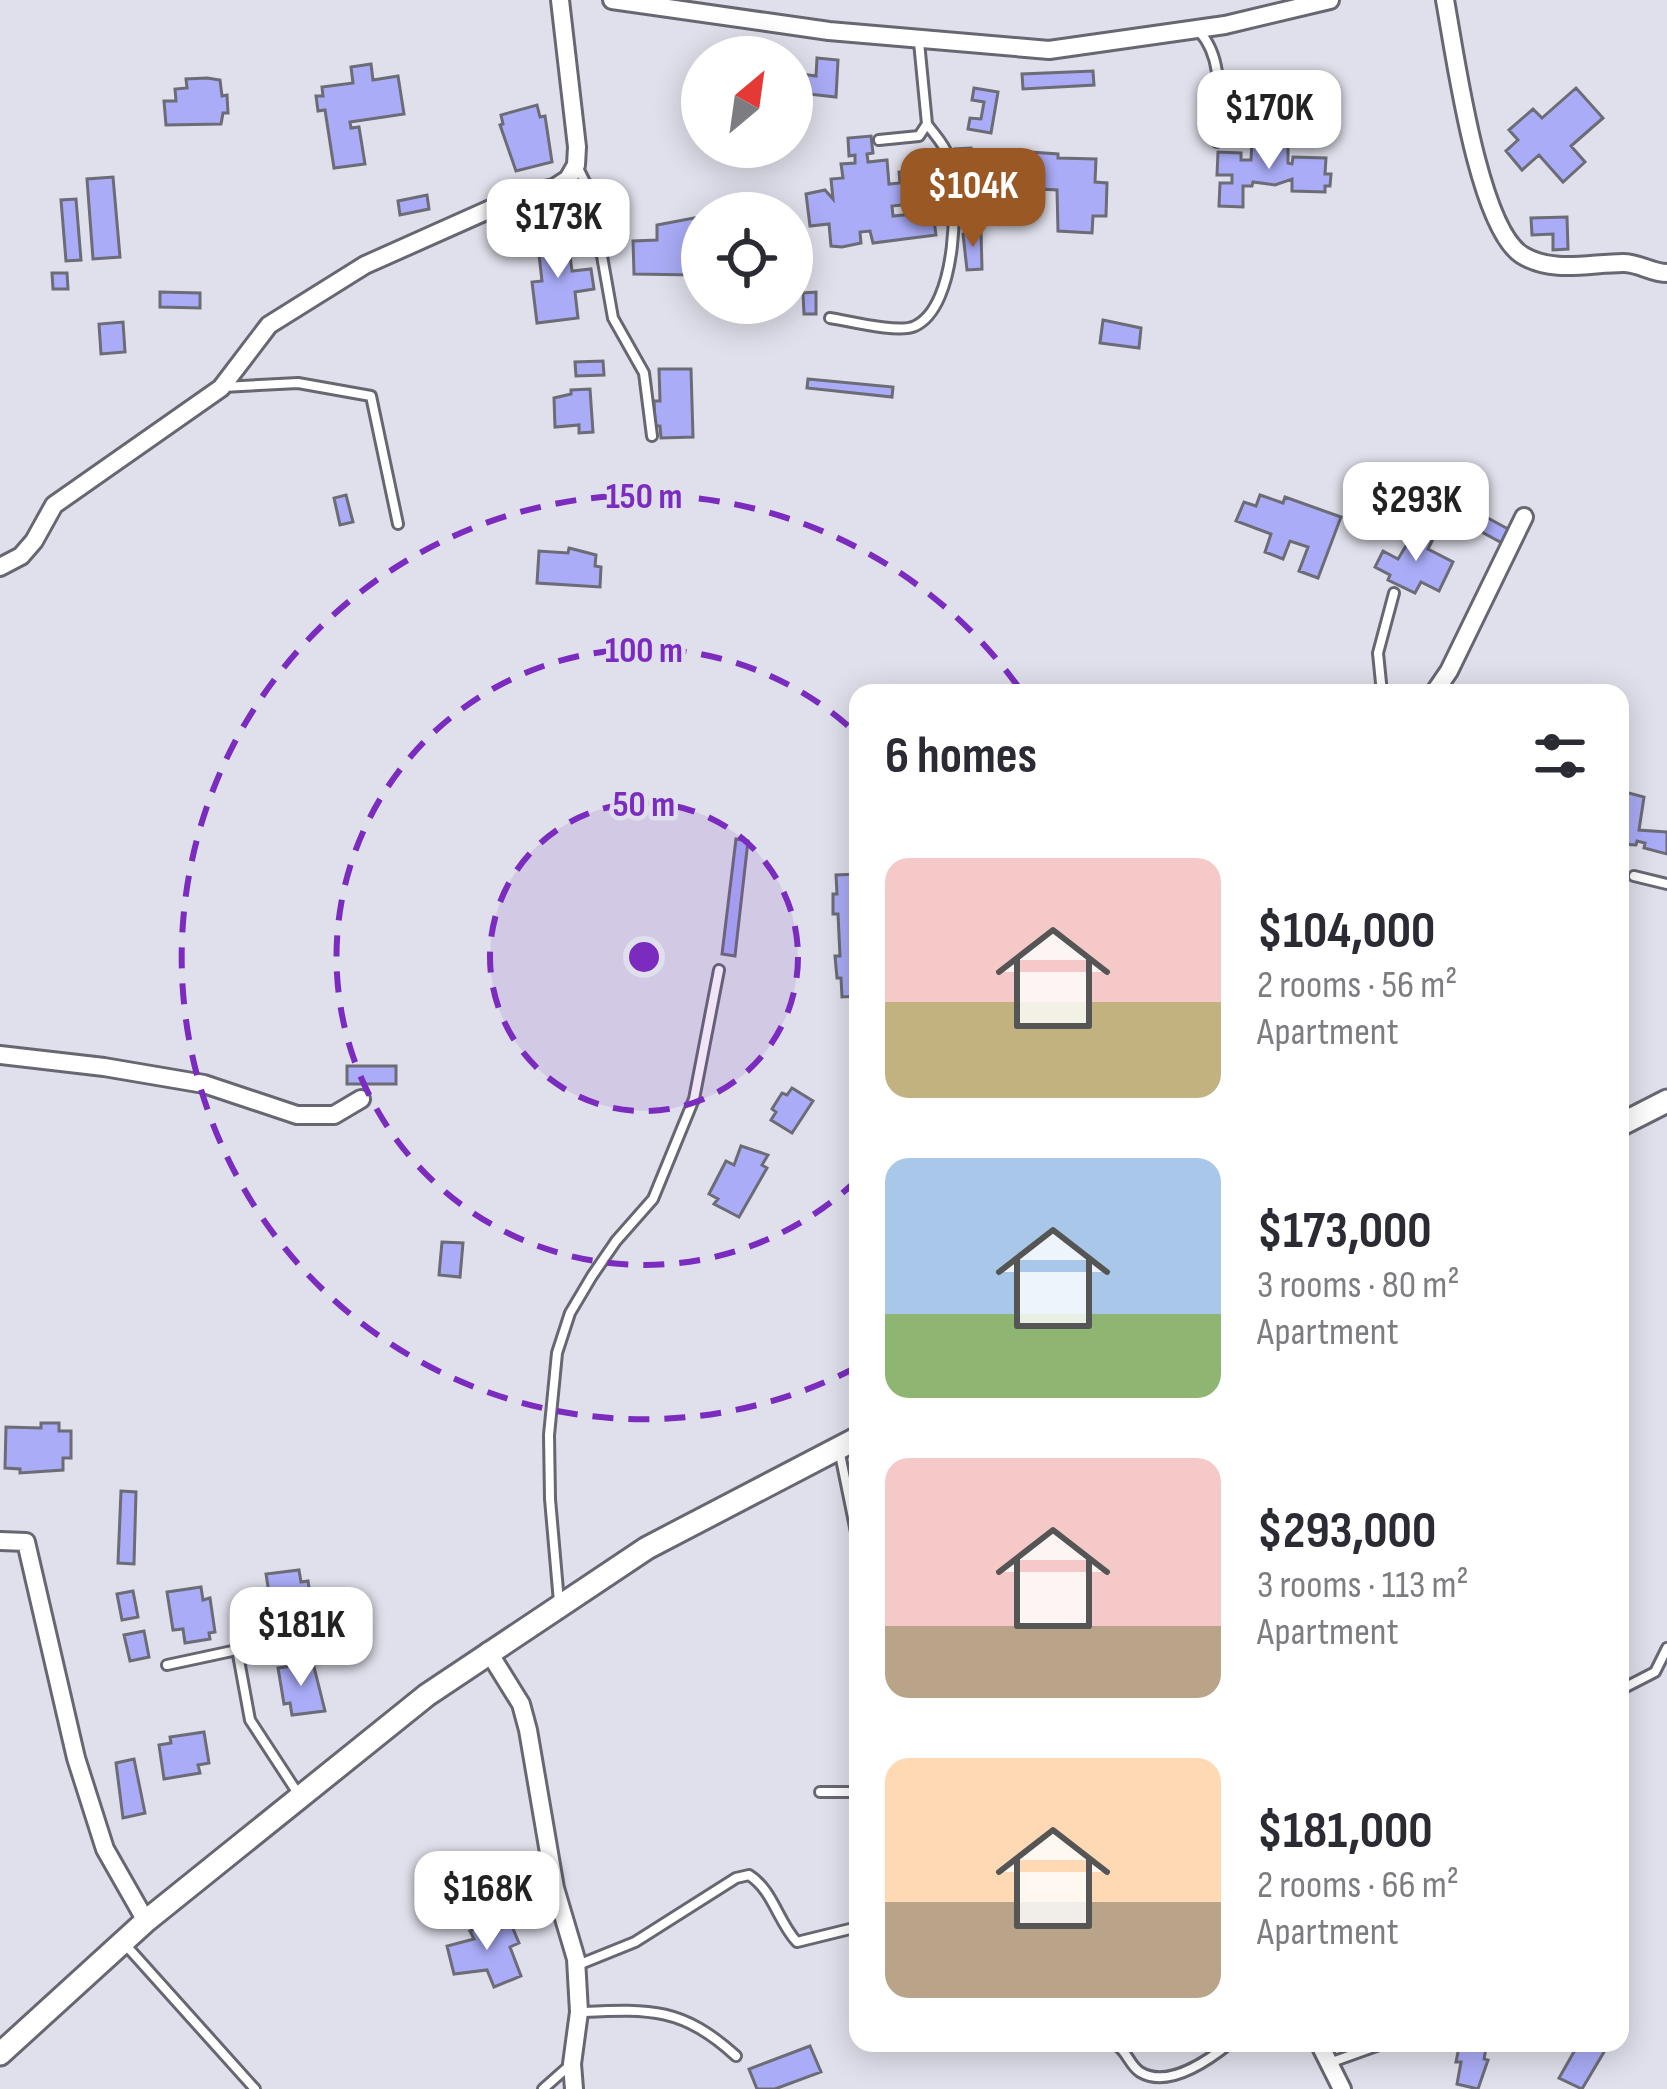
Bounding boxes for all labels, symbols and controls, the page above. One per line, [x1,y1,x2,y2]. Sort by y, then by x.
north arrow [681,36,813,168]
map controls [681,36,813,324]
pin: $170K [1185,70,1353,172]
text: $170K [1224,85,1314,132]
pin: $104K [889,148,1057,250]
text: $104K [927,163,1019,210]
pin: $173K [474,179,642,281]
button: locate [681,192,813,324]
text: $173K [514,194,602,241]
pin: $293K [1332,462,1500,564]
text: 150 m [606,476,682,519]
text: $293K [1370,477,1462,524]
text: 100 m [605,630,683,673]
icon: filters [1527,723,1593,789]
text: 6 homes [885,726,1037,787]
text: 50 m [613,784,675,827]
text: $104,000 [1257,901,1435,962]
icon: home [981,906,1125,1050]
centre of rings [623,936,665,978]
text: 2 rooms · 56 m² [1257,962,1458,1009]
text: Apartment [1257,1009,1399,1056]
text: $173,000 [1257,1201,1432,1262]
icon: home [981,1206,1125,1350]
text: 3 rooms · 80 m² [1257,1262,1460,1309]
text: Apartment [1257,1309,1399,1356]
text: $293,000 [1257,1501,1436,1562]
icon: home [981,1506,1125,1650]
text: 3 rooms · 113 m² [1257,1562,1469,1609]
pin: $181K [217,1587,385,1689]
text: $181K [257,1602,345,1649]
text: Apartment [1257,1609,1399,1656]
text: $181,000 [1257,1801,1433,1862]
icon: home [981,1806,1125,1950]
pin: $168K [403,1851,571,1953]
text: 2 rooms · 66 m² [1257,1862,1459,1909]
text: $168K [441,1866,533,1913]
text: Apartment [1257,1909,1399,1956]

